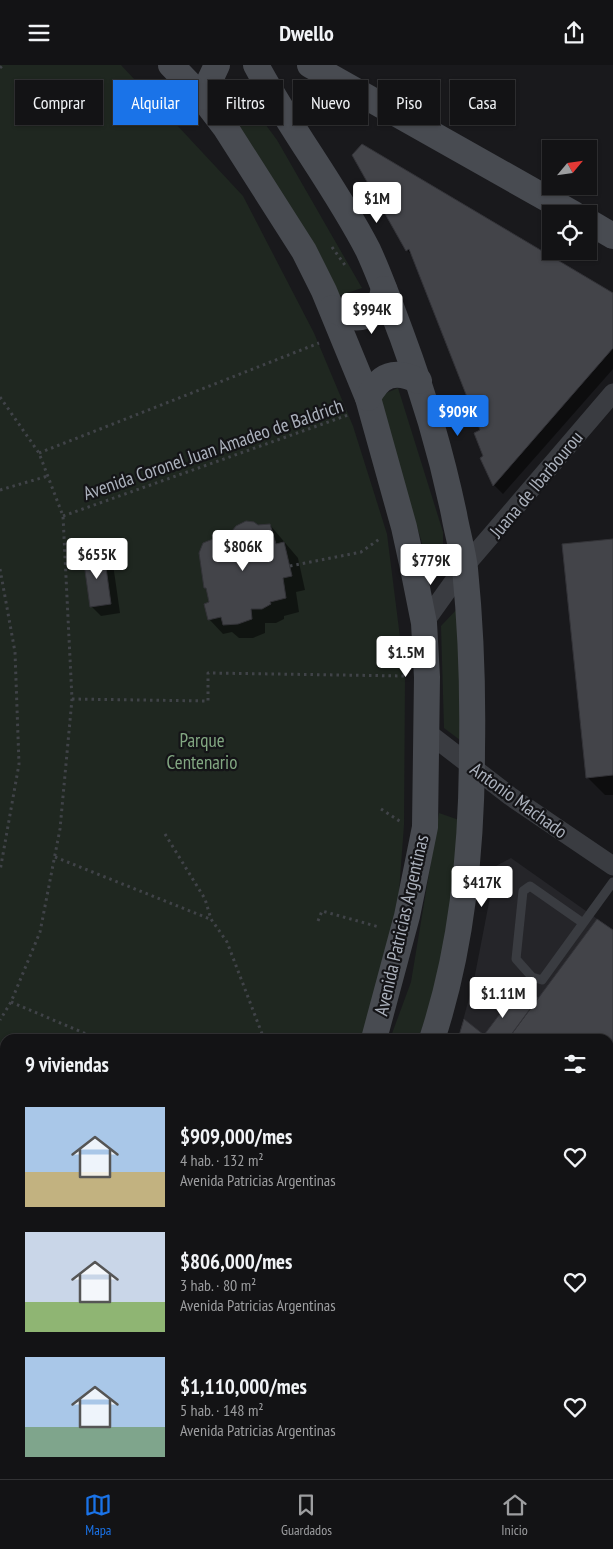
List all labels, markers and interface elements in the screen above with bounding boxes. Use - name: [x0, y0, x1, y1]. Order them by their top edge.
- icon: menu: [25, 19, 53, 47]
- text: Dwello: [279, 19, 334, 47]
- icon: share: [560, 19, 588, 47]
- chip: Comprar: [15, 80, 103, 125]
- chip: Alquilar: [113, 80, 198, 125]
- chip: Filtros: [208, 80, 283, 125]
- chip: Nuevo: [293, 80, 368, 125]
- chip: Piso: [378, 80, 440, 125]
- chip: Casa: [450, 80, 515, 125]
- north arrow: [542, 140, 598, 195]
- map controls: [542, 140, 597, 260]
- pin: $1M: [353, 181, 401, 224]
- text: $1M: [364, 188, 390, 208]
- button: locate: [542, 205, 597, 260]
- pin: $994K: [337, 293, 407, 335]
- text: $994K: [353, 299, 391, 319]
- street label: Avenida Coronel Juan Amadeo de Baldrich: [80, 393, 346, 505]
- pin: $909K: [423, 395, 493, 437]
- text: $909K: [439, 401, 477, 421]
- street label: Juana de Ibarbourou: [484, 426, 588, 543]
- pin: $806K: [208, 529, 278, 572]
- text: $806K: [224, 536, 262, 556]
- pin: $655K: [62, 537, 132, 580]
- pin: $779K: [396, 543, 466, 586]
- text: $655K: [78, 544, 116, 564]
- text: $779K: [412, 550, 450, 570]
- pin: $1.5M: [371, 635, 441, 678]
- text: $1.5M: [388, 642, 424, 662]
- park label: Parque Centenario: [167, 728, 237, 774]
- street label: Antonio Machado: [466, 757, 572, 843]
- street label: Avenida Patricias Argentinas: [369, 832, 433, 1018]
- pin: $417K: [447, 865, 517, 908]
- text: $417K: [463, 872, 501, 892]
- pin: $1.11M: [462, 977, 544, 1019]
- text: $1.11M: [481, 983, 525, 1003]
- icon: filters: [561, 1050, 589, 1078]
- text: 9 viviendas: [25, 1051, 109, 1078]
- text: $909,000/mes: [180, 1123, 292, 1150]
- icon: home: [65, 1127, 125, 1187]
- icon: heart: [561, 1143, 589, 1171]
- text: 4 hab. · 132 m²: [180, 1150, 264, 1170]
- text: Avenida Patricias Argentinas: [180, 1170, 336, 1190]
- text: $806,000/mes: [180, 1248, 292, 1275]
- icon: home: [65, 1252, 125, 1312]
- icon: heart: [561, 1268, 589, 1296]
- text: 3 hab. · 80 m²: [180, 1275, 256, 1295]
- text: Avenida Patricias Argentinas: [180, 1295, 336, 1315]
- text: $1,110,000/mes: [180, 1373, 307, 1400]
- icon: home: [65, 1377, 125, 1437]
- icon: heart: [561, 1393, 589, 1421]
- text: 5 hab. · 148 m²: [180, 1400, 264, 1420]
- text: Avenida Patricias Argentinas: [180, 1420, 336, 1440]
- tab: Mapa: [84, 1491, 112, 1539]
- tab: Guardados: [281, 1491, 332, 1539]
- tab: Inicio: [501, 1491, 529, 1539]

